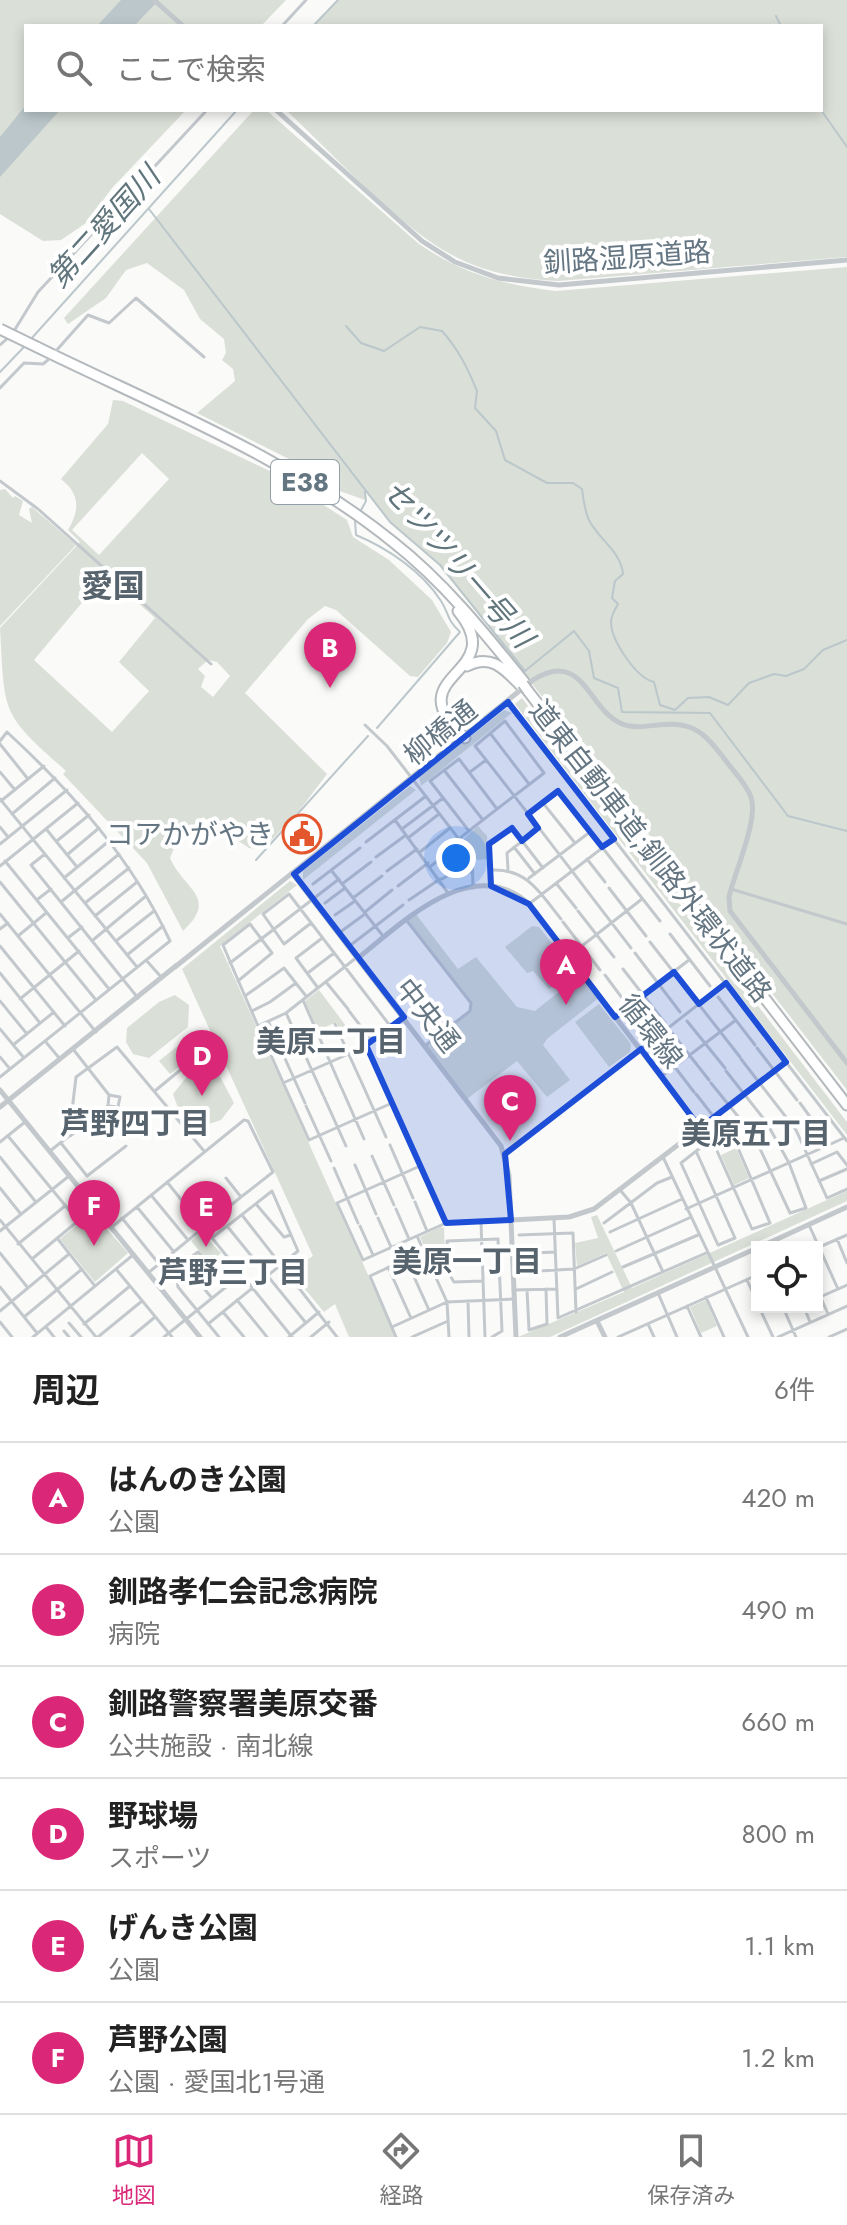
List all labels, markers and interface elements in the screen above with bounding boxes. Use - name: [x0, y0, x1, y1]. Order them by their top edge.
- search box: [24, 24, 823, 112]
- icon: search: [52, 46, 96, 90]
- text: ここで検索: [116, 48, 266, 91]
- water label: 第二愛国川: [37, 154, 172, 297]
- street label: 釧路湿原道路: [542, 231, 712, 284]
- road number: E38: [271, 460, 339, 504]
- water label: セツツリ一号川: [373, 470, 545, 659]
- district label: 愛国: [81, 563, 145, 609]
- pin: B: [304, 622, 356, 688]
- street label: 柳橋通: [395, 690, 486, 775]
- street label: 道東自動車道;釧路外環状道路: [520, 692, 782, 1011]
- public building icon: コアかがやき: [281, 813, 323, 855]
- place label: コアかがやき: [106, 814, 274, 855]
- your location: [436, 838, 476, 878]
- pin: A: [540, 939, 592, 1005]
- street label: 中央通: [386, 970, 470, 1061]
- street label: 循環線: [609, 986, 693, 1077]
- district label: 美原二丁目: [256, 1020, 406, 1063]
- pin: D: [176, 1030, 228, 1096]
- pin: C: [484, 1075, 536, 1141]
- district label: 芦野四丁目: [60, 1102, 210, 1145]
- district label: 美原五丁目: [681, 1112, 831, 1155]
- pin: F: [68, 1180, 120, 1246]
- pin: E: [180, 1181, 232, 1247]
- district label: 美原一丁目: [392, 1240, 542, 1283]
- map controls: [751, 1241, 823, 1313]
- button: locate: [751, 1241, 823, 1313]
- district label: 芦野三丁目: [158, 1251, 308, 1294]
- text: 周辺: [32, 1366, 100, 1415]
- text: 6件: [774, 1371, 815, 1409]
- text: はんのき公園: [108, 1458, 287, 1501]
- text: A: [48, 1479, 68, 1517]
- text: 420 m: [741, 1479, 815, 1517]
- text: 公園: [108, 1503, 160, 1541]
- text: 釧路孝仁会記念病院: [108, 1570, 378, 1613]
- text: B: [49, 1591, 67, 1629]
- text: 490 m: [741, 1591, 815, 1629]
- text: 病院: [108, 1615, 160, 1653]
- text: 釧路警察署美原交番: [108, 1682, 378, 1725]
- text: C: [49, 1703, 67, 1741]
- text: 660 m: [741, 1703, 815, 1741]
- text: 公共施設 · 南北線: [108, 1727, 313, 1765]
- text: 野球場: [108, 1794, 198, 1837]
- text: D: [48, 1815, 68, 1853]
- text: 800 m: [742, 1815, 815, 1853]
- text: スポーツ: [108, 1839, 211, 1877]
- text: げんき公園: [108, 1906, 258, 1949]
- text: E: [50, 1927, 66, 1965]
- text: 1.1 km: [744, 1927, 815, 1965]
- text: 公園: [108, 1951, 160, 1989]
- text: 芦野公園: [108, 2018, 228, 2061]
- text: F: [51, 2039, 65, 2077]
- text: 1.2 km: [741, 2039, 815, 2077]
- text: 公園 · 愛国北1号通: [108, 2063, 325, 2101]
- tab: 地図: [112, 2129, 156, 2211]
- tab: 経路: [379, 2129, 423, 2211]
- tab: 保存済み: [647, 2129, 735, 2211]

